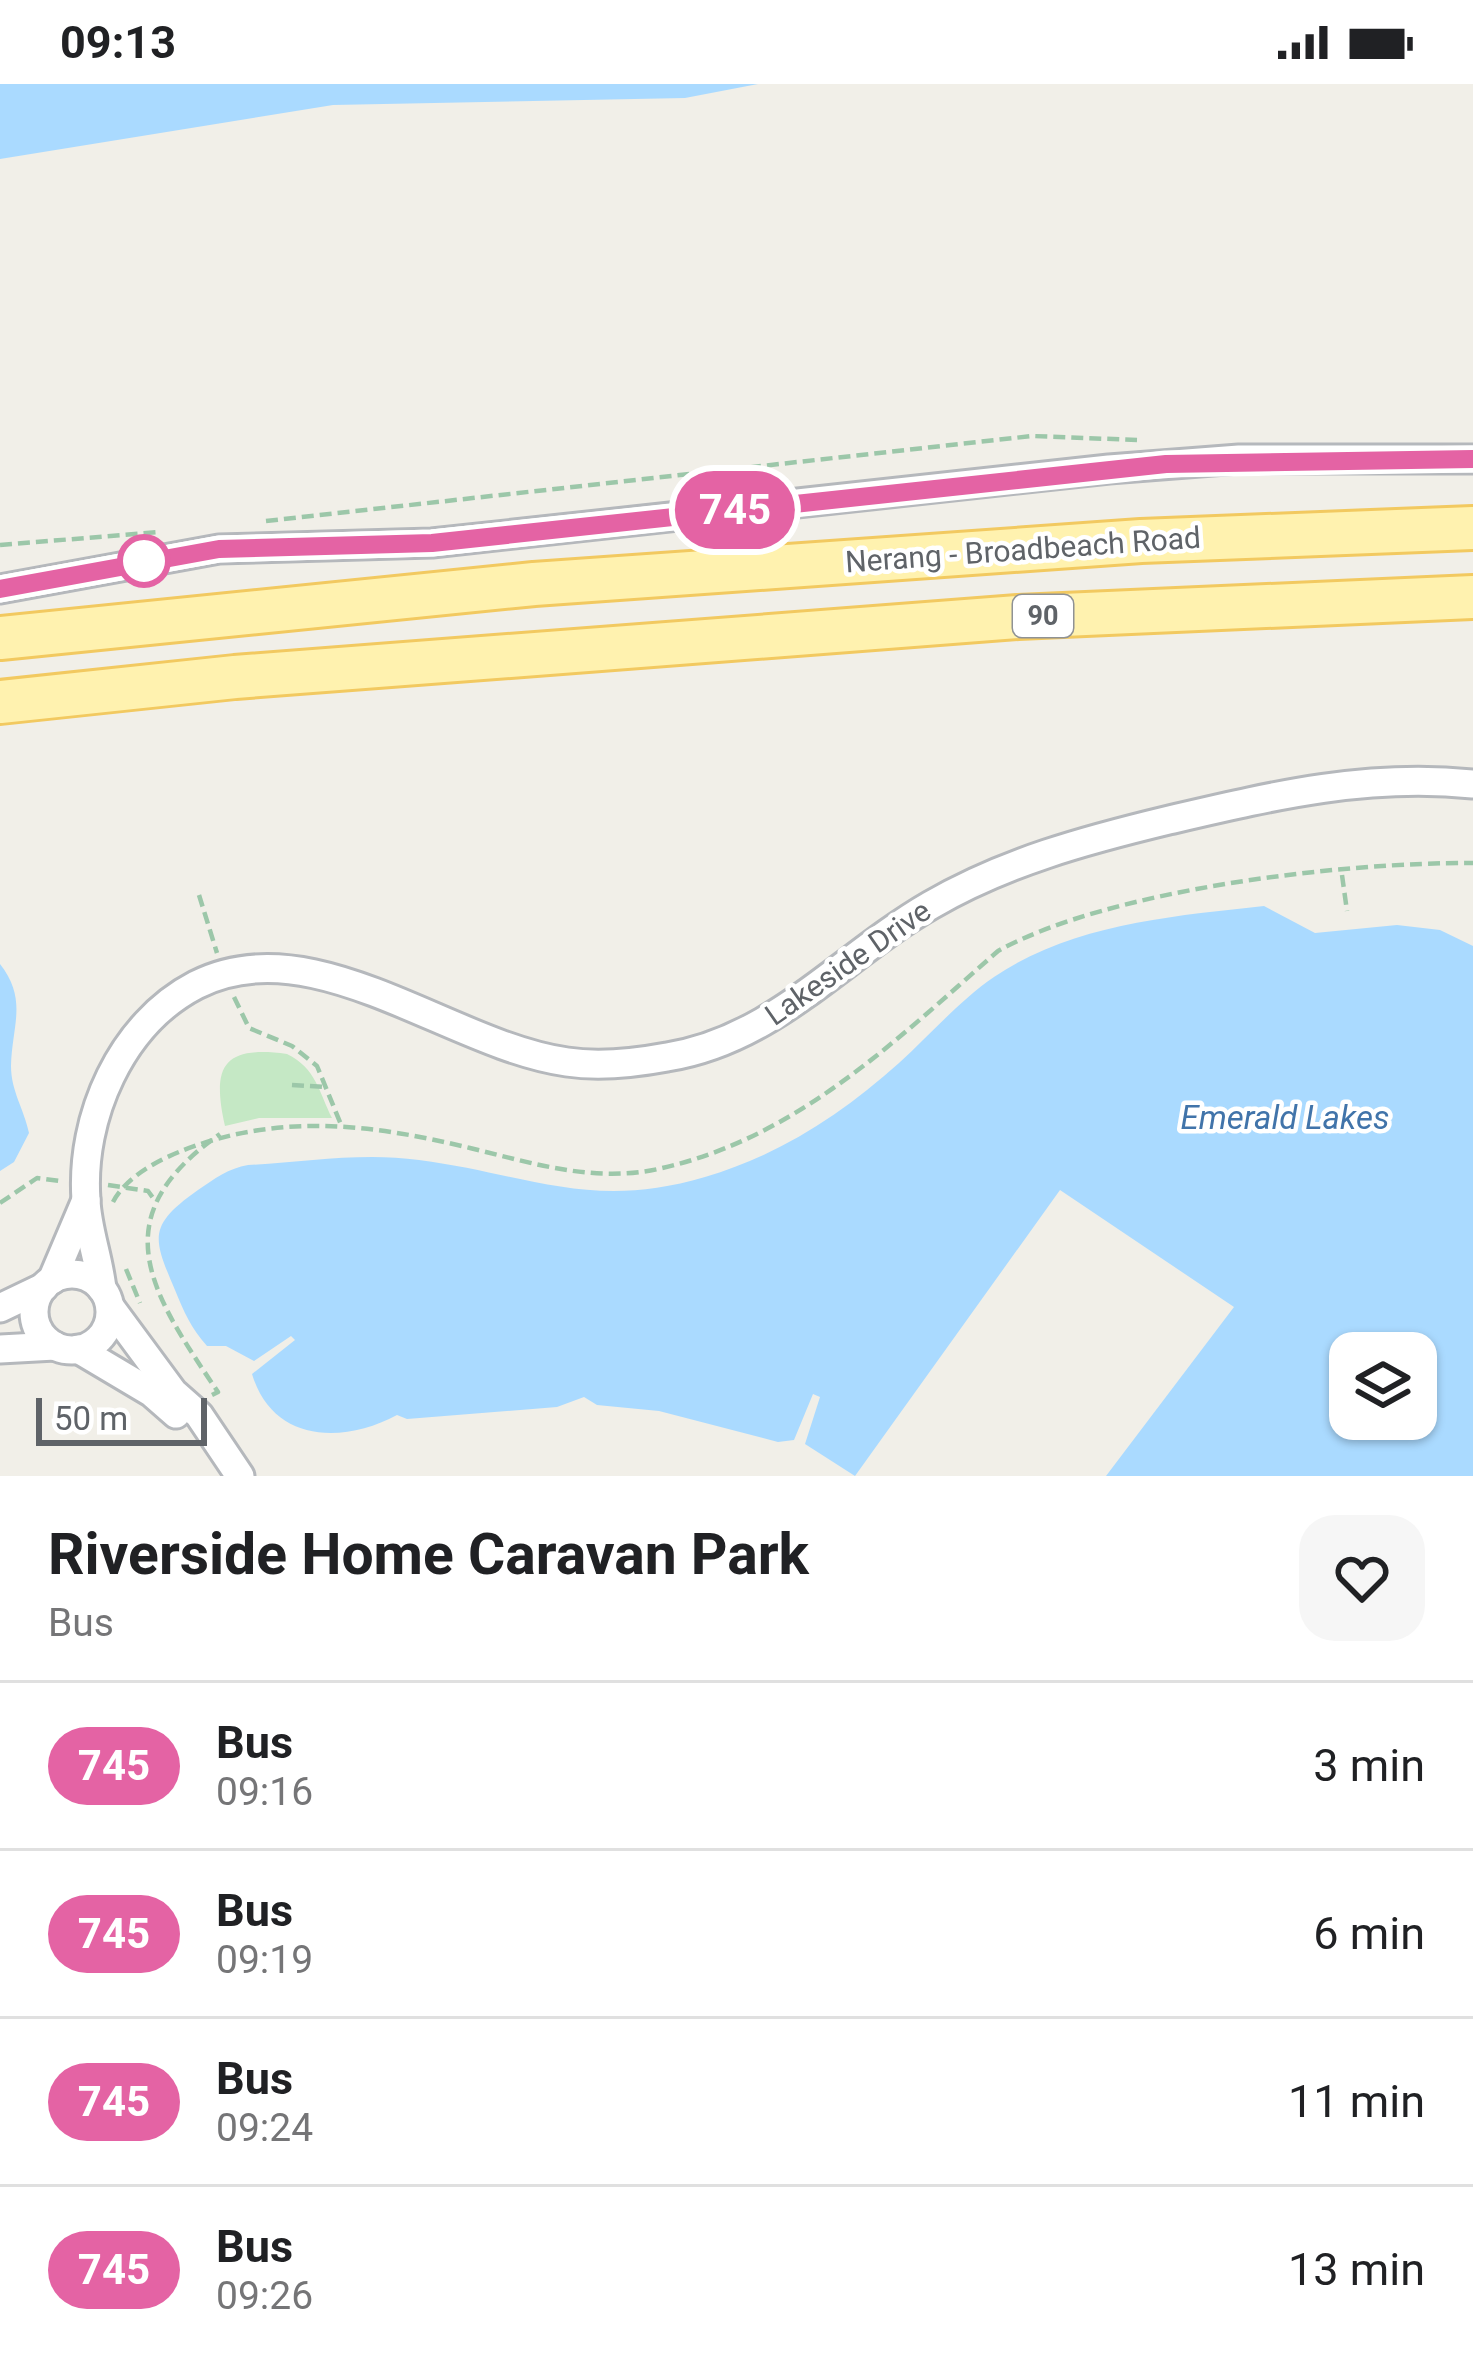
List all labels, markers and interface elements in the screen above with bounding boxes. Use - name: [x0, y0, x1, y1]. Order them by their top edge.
- text: 09:13: [60, 16, 176, 69]
- line badge: 745: [666, 471, 804, 549]
- text: 745: [699, 485, 771, 534]
- street label: Nerang - Broadbeach Road: [844, 520, 1202, 579]
- unlabelled marker: [119, 536, 169, 586]
- road number: 90: [1013, 595, 1073, 637]
- street label: Lakeside Drive: [758, 893, 937, 1032]
- water label: Emerald Lakes: [1181, 1098, 1389, 1137]
- map controls: [1329, 1332, 1437, 1440]
- button: layers: [1329, 1332, 1437, 1440]
- scale bar: [36, 1392, 207, 1445]
- text: 50 m: [54, 1399, 128, 1438]
- button: heart: [1299, 1515, 1425, 1641]
- text: Riverside Home Caravan Park: [48, 1521, 809, 1588]
- text: Bus: [48, 1600, 114, 1646]
- text: Bus: [216, 1716, 293, 1769]
- text: 3 min: [1313, 1739, 1425, 1792]
- text: 745: [78, 1741, 150, 1790]
- text: 09:16: [216, 1769, 313, 1815]
- text: Bus: [216, 1884, 293, 1937]
- text: 6 min: [1313, 1907, 1425, 1960]
- text: 745: [78, 1909, 150, 1958]
- text: 09:19: [216, 1937, 313, 1983]
- text: Bus: [216, 2052, 293, 2105]
- text: 11 min: [1288, 2075, 1425, 2128]
- text: 745: [78, 2077, 150, 2126]
- text: 09:24: [216, 2105, 313, 2151]
- text: Bus: [216, 2220, 293, 2273]
- text: 13 min: [1288, 2243, 1425, 2296]
- text: 745: [78, 2245, 150, 2294]
- text: 09:26: [216, 2273, 313, 2319]

